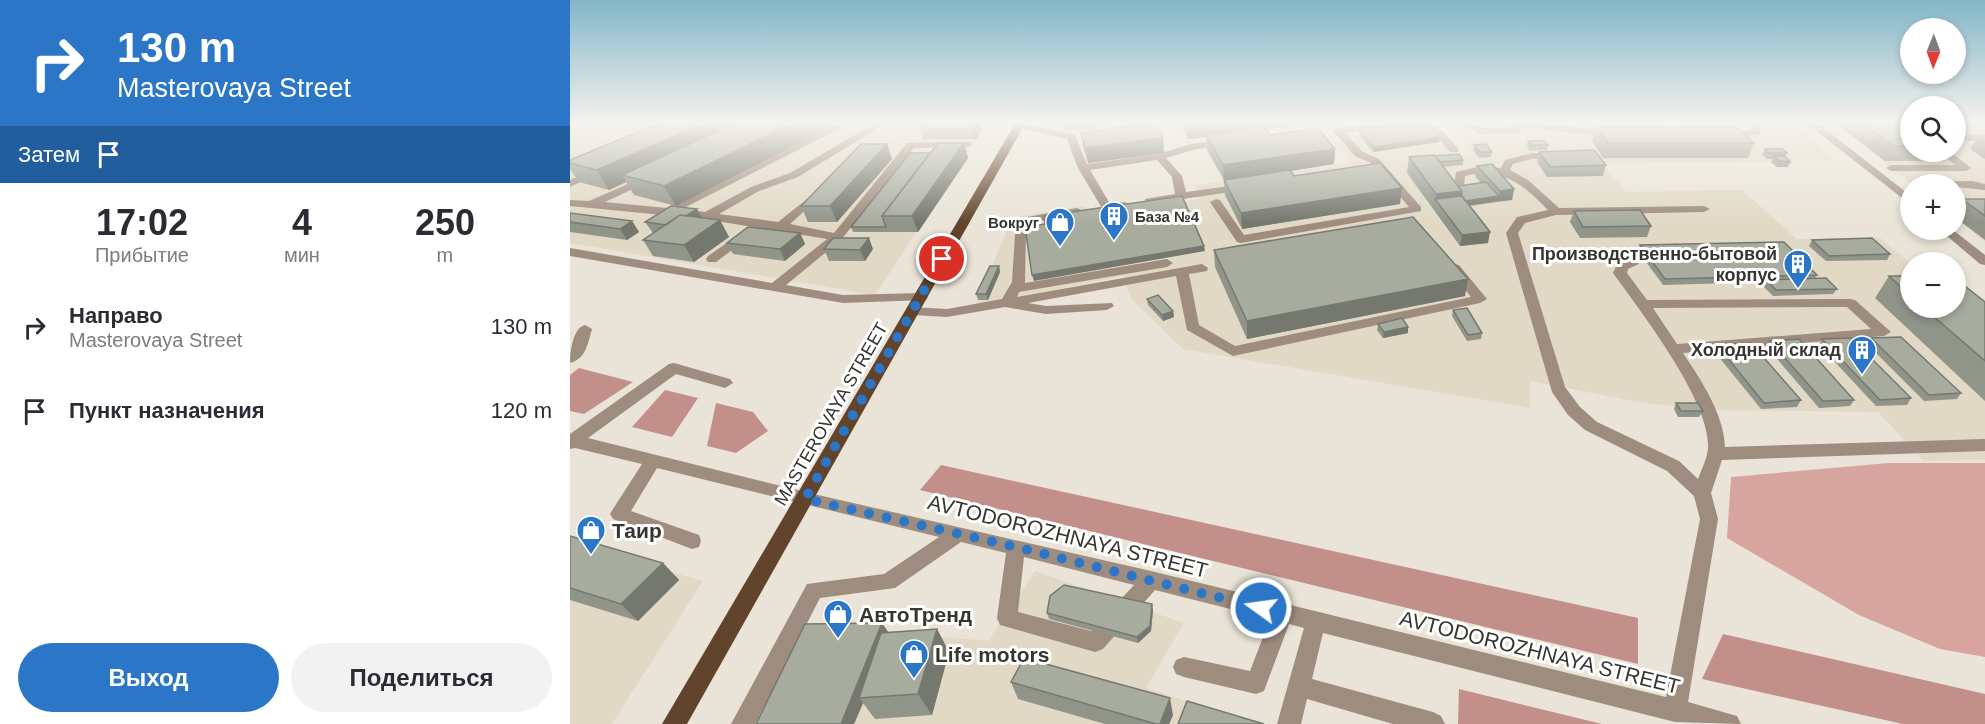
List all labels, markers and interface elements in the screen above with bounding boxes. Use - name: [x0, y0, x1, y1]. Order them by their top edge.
- north arrow: [1900, 18, 1966, 84]
- map controls: [1900, 18, 1966, 318]
- icon: right: [18, 24, 96, 102]
- text: 130 m: [117, 24, 236, 71]
- text: Masterovaya Street: [117, 73, 351, 103]
- button: search: [1900, 96, 1966, 162]
- icon: arrive: [92, 138, 125, 171]
- text: Затем: [18, 142, 80, 167]
- button: +: [1900, 174, 1966, 240]
- building icon: База №4: [1098, 200, 1130, 242]
- text: 17:02: [96, 202, 188, 243]
- text: 4: [292, 202, 312, 243]
- text: 250: [415, 202, 475, 243]
- shop icon: Вокруг: [1044, 206, 1076, 248]
- place label: База №4: [1135, 208, 1200, 225]
- place label: Вокруг: [988, 214, 1039, 231]
- pin: [916, 233, 967, 284]
- icon: arrive: [925, 242, 958, 275]
- text: Прибытие: [95, 244, 189, 266]
- text: мин: [284, 244, 320, 266]
- text: m: [437, 244, 453, 266]
- place label: Производственно-бытовой корпус: [1532, 244, 1777, 285]
- building icon: Производственно-бытовой корпус: [1782, 248, 1814, 290]
- button: −: [1900, 252, 1966, 318]
- text: Направо: [69, 303, 163, 328]
- icon: right: [18, 311, 51, 344]
- text: 130 m: [491, 314, 552, 339]
- street label: MASTEROVAYA STREET: [770, 319, 892, 509]
- text: Masterovaya Street: [69, 329, 242, 351]
- building icon: Холодный склад: [1846, 334, 1878, 376]
- place label: Холодный склад: [1691, 340, 1842, 360]
- icon: arrive: [18, 395, 51, 428]
- text: Пункт назначения: [69, 398, 265, 423]
- text: 120 m: [491, 398, 552, 423]
- street label: AVTODOROZHNAYA STREET: [926, 490, 1211, 582]
- shop icon: Таир: [575, 514, 607, 556]
- place label: Таир: [612, 519, 662, 542]
- position arrow: [1229, 576, 1293, 640]
- shop icon: АвтоТренд: [822, 598, 854, 640]
- place label: АвтоТренд: [859, 603, 972, 626]
- street label: AVTODOROZHNAYA STREET: [1398, 606, 1683, 698]
- shop icon: Life motors: [898, 638, 930, 680]
- button: Выход: [18, 643, 279, 712]
- button: Поделиться: [291, 643, 552, 712]
- place label: Life motors: [935, 643, 1049, 666]

